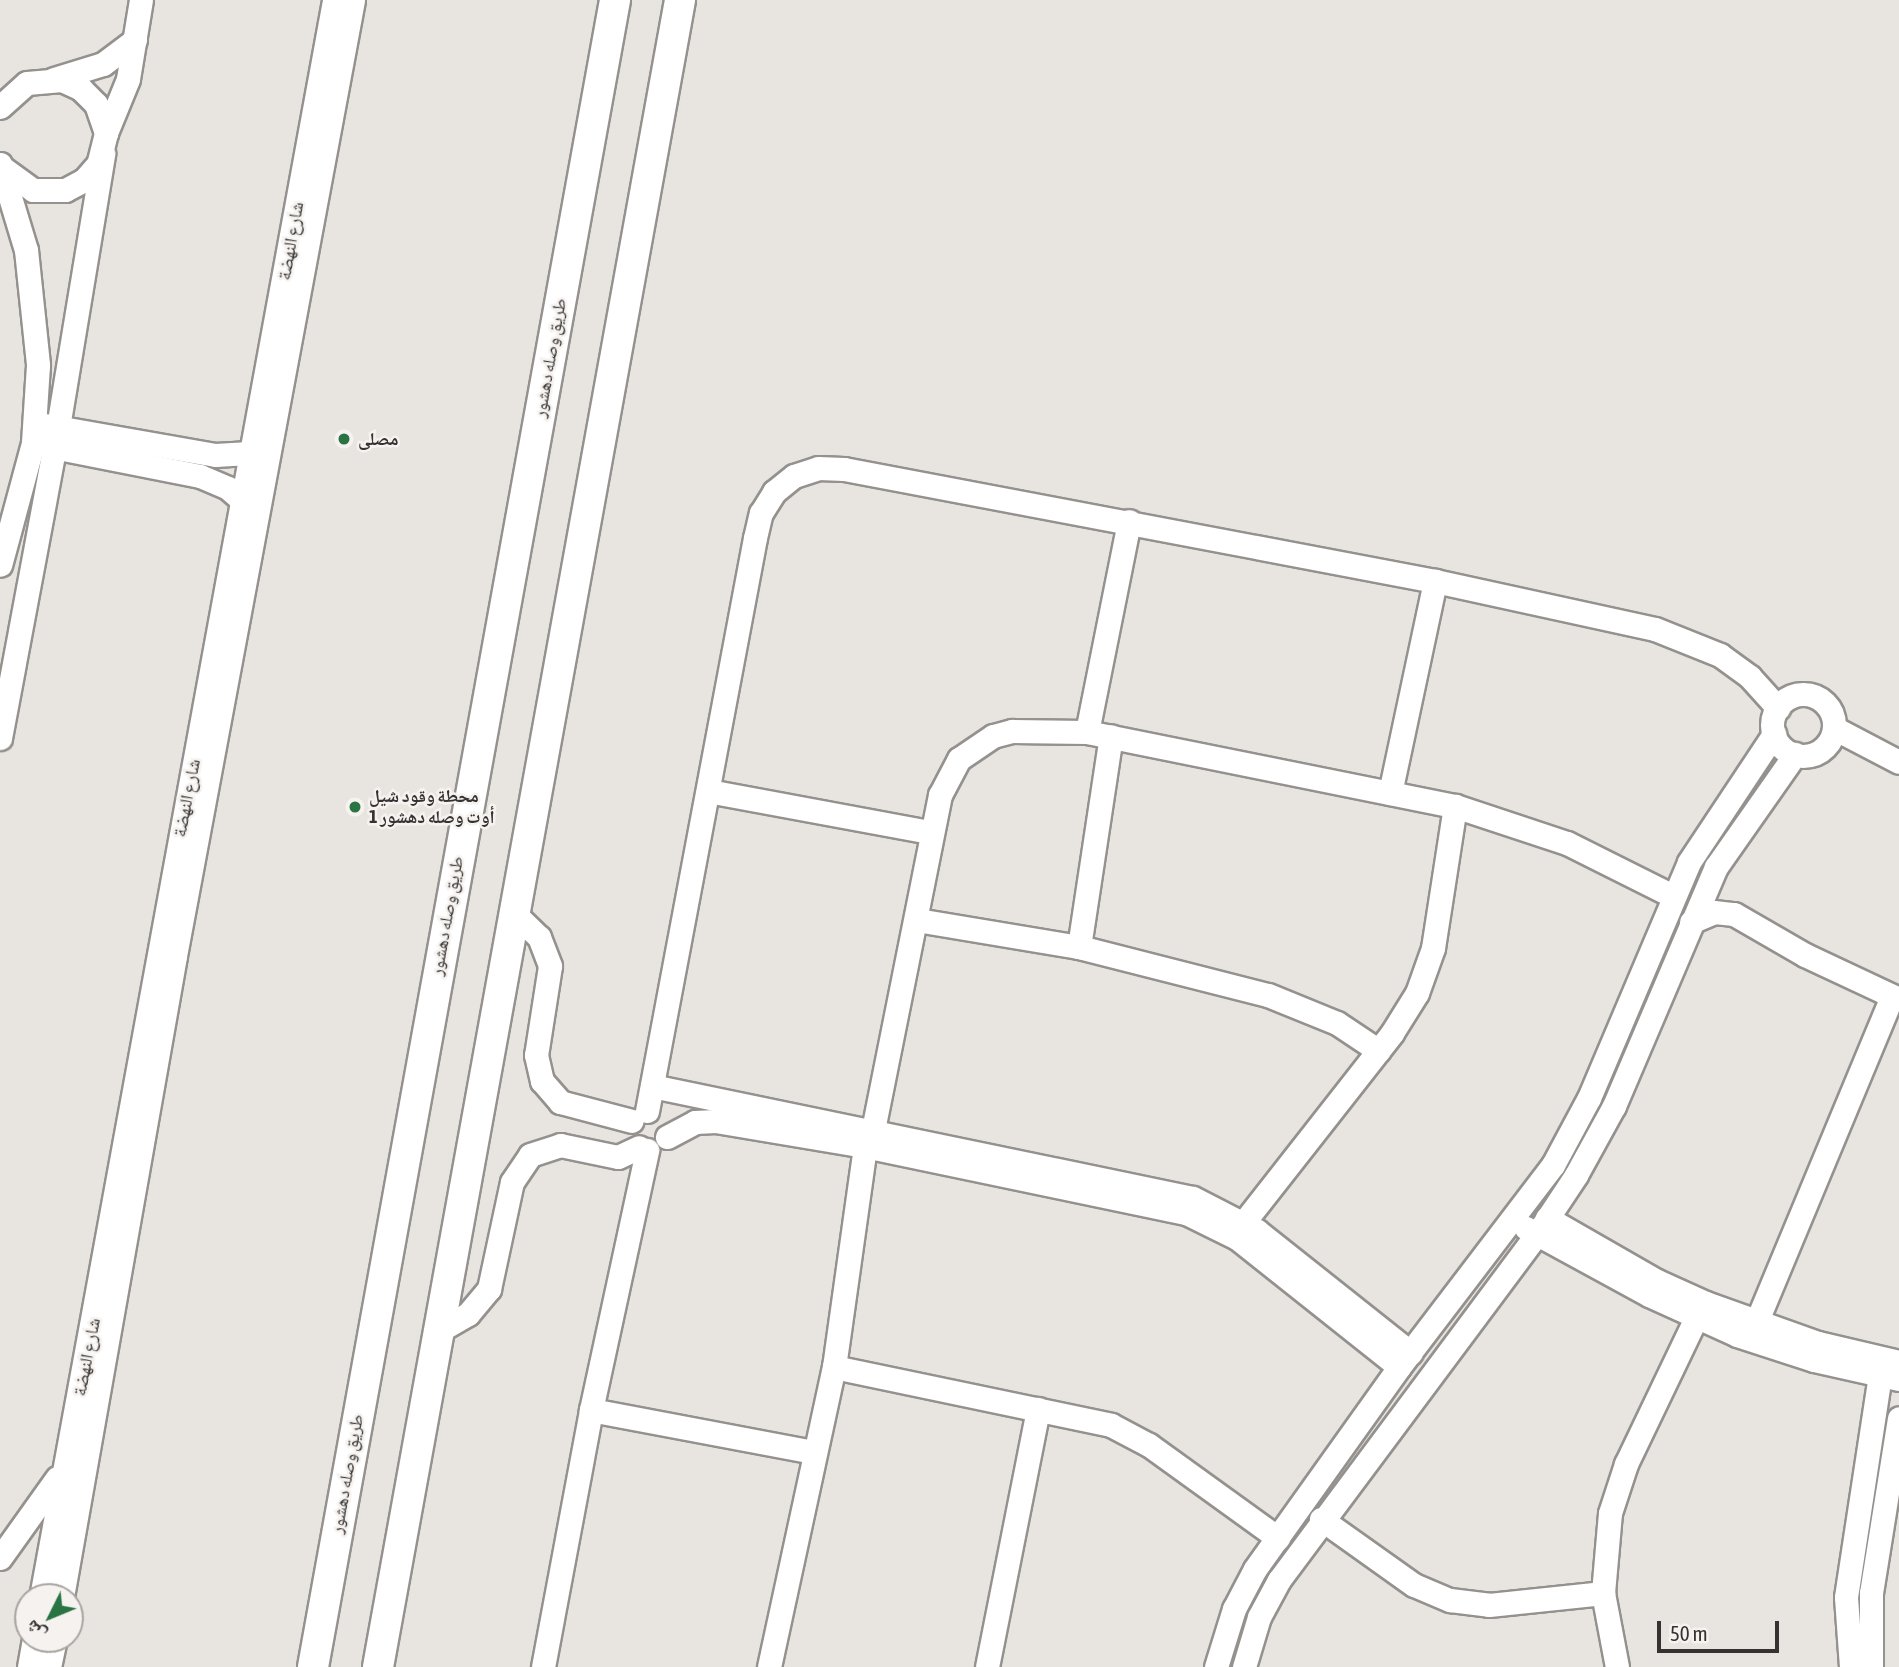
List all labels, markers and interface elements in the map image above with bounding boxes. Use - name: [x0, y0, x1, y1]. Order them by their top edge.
- street label: شارع النهضة: [274, 200, 308, 282]
- street label: طريق وصله دهشور: [529, 297, 571, 419]
- place label: مصلى: [358, 428, 399, 450]
- marker: مصلى: [336, 431, 352, 447]
- street label: شارع النهضة: [169, 757, 205, 839]
- place label: محطة وقود شيل أوت وصله دهشور 1: [369, 786, 495, 828]
- marker: محطة وقود شيل أوت وصله دهشور 1: [347, 799, 363, 815]
- street label: طريق وصله دهشور: [426, 855, 468, 977]
- street label: شارع النهضة: [69, 1316, 105, 1398]
- street label: طريق وصله دهشور: [326, 1413, 368, 1535]
- north arrow: [14, 1583, 84, 1653]
- scale bar: [1661, 1608, 1784, 1652]
- text: ش: [20, 1616, 50, 1646]
- text: 50 m: [1670, 1621, 1708, 1645]

